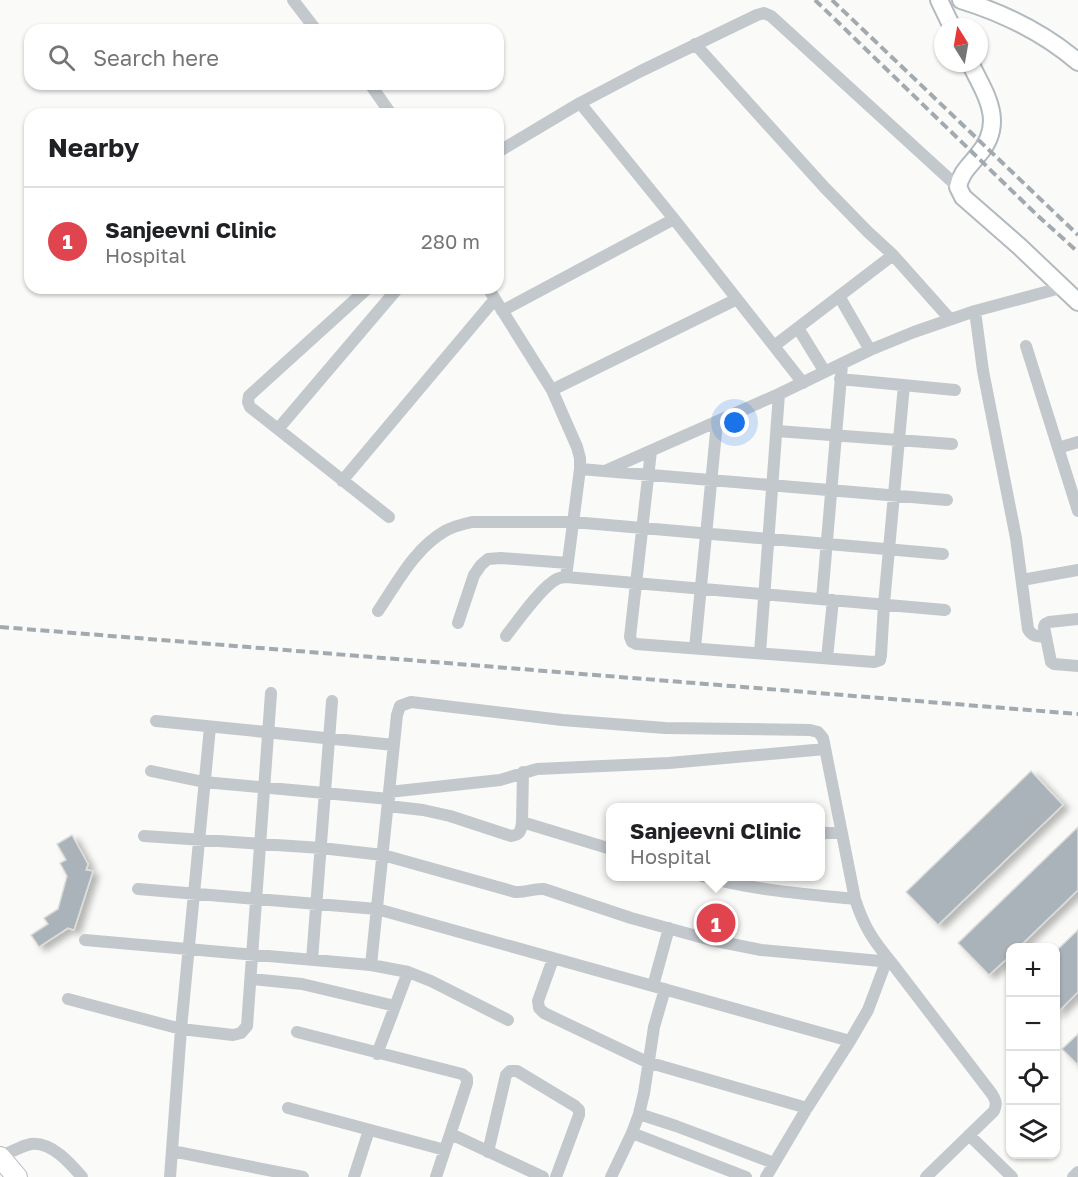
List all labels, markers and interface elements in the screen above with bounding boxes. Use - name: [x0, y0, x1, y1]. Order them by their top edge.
- north arrow: [934, 18, 988, 72]
- search box: [24, 24, 504, 90]
- icon: search: [45, 41, 78, 74]
- text: Search here: [93, 44, 219, 71]
- text: Nearby: [48, 132, 139, 163]
- text: Sanjeevni Clinic: [105, 216, 276, 243]
- text: 1: [62, 229, 73, 253]
- text: 280 m: [421, 229, 480, 253]
- text: Hospital: [105, 243, 186, 267]
- your location: [720, 408, 749, 437]
- popup: [606, 803, 825, 881]
- text: Sanjeevni Clinic: [630, 817, 801, 844]
- text: Hospital: [630, 844, 711, 868]
- pin: 1: [696, 900, 736, 946]
- map controls: [1006, 943, 1060, 1159]
- button: +: [1006, 943, 1060, 997]
- button: −: [1006, 997, 1060, 1051]
- button: locate: [1006, 1051, 1060, 1105]
- button: layers: [1006, 1105, 1060, 1159]

